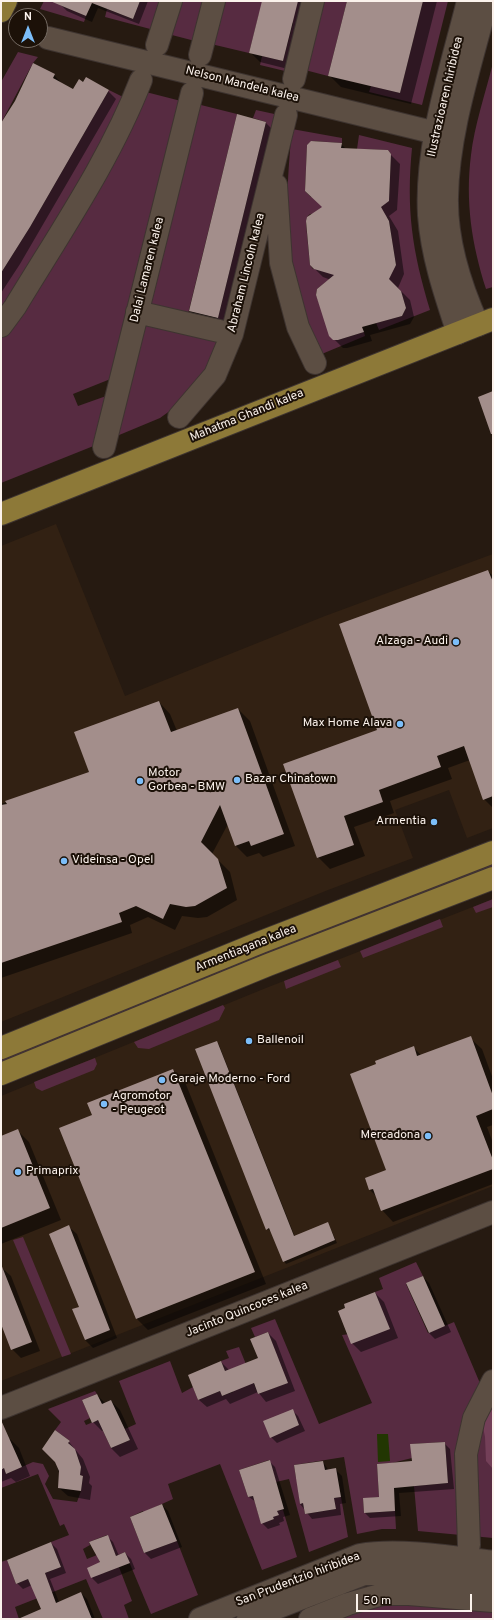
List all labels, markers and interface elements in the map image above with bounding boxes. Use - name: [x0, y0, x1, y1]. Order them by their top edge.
- north arrow: [8, 8, 48, 48]
- text: N: [24, 10, 32, 24]
- street label: Ilustrazioaren hiribidea: [425, 35, 467, 159]
- street label: Nelson Mandela kalea: [184, 64, 300, 106]
- street label: Abraham Lincoln kalea: [225, 212, 269, 334]
- street label: Dalai Lamaren kalea: [128, 216, 168, 324]
- street label: Mahatma Ghandi kalea: [188, 387, 306, 445]
- place label: Alzaga - Audi: [376, 635, 448, 649]
- marker: Alzaga - Audi: [451, 637, 461, 647]
- place label: Max Home Alava: [303, 717, 392, 731]
- marker: Max Home Alava: [395, 719, 405, 729]
- place label: Motor Gorbea - BMW: [148, 767, 225, 795]
- place label: Bazar Chinatown: [245, 773, 336, 787]
- marker: Bazar Chinatown: [232, 775, 242, 785]
- marker: Motor Gorbea - BMW: [135, 776, 145, 786]
- place label: Armentia: [376, 815, 426, 829]
- marker: Armentia: [429, 817, 439, 827]
- place label: Videinsa - Opel: [72, 854, 154, 868]
- marker: Videinsa - Opel: [59, 856, 69, 866]
- street label: Armentiagana kalea: [193, 922, 299, 976]
- place label: Ballenoil: [257, 1034, 304, 1048]
- marker: Ballenoil: [244, 1036, 254, 1046]
- place label: Garaje Moderno - Ford: [170, 1073, 290, 1087]
- marker: Garaje Moderno - Ford: [157, 1075, 167, 1085]
- place label: Agromotor - Peugeot: [112, 1090, 171, 1118]
- marker: Agromotor - Peugeot: [99, 1099, 109, 1109]
- place label: Mercadona: [361, 1129, 420, 1143]
- marker: Mercadona: [423, 1131, 433, 1141]
- place label: Primaprix: [26, 1165, 78, 1179]
- marker: Primaprix: [13, 1167, 23, 1177]
- street label: Jacinto Quincoces kalea: [184, 1279, 310, 1341]
- street label: San Prudentzio hiribidea: [234, 1550, 362, 1610]
- scale bar: [358, 1586, 474, 1612]
- text: 50 m: [363, 1593, 391, 1609]

